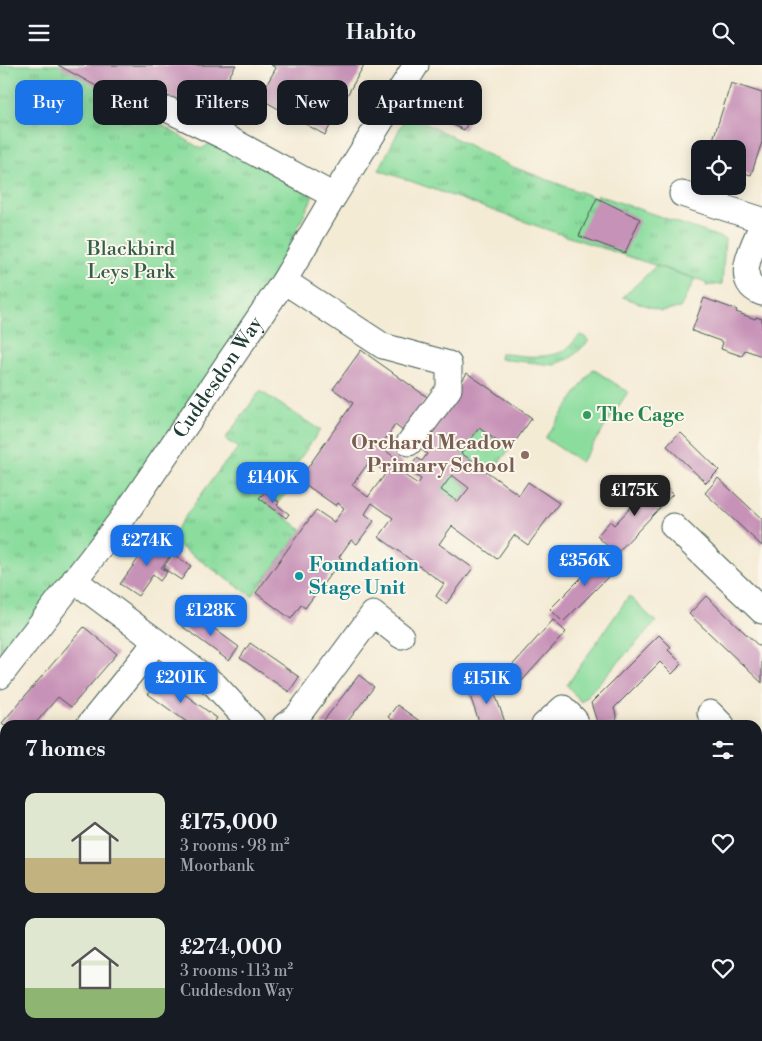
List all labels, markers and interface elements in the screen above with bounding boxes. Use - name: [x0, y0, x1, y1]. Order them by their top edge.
- icon: menu: [25, 19, 53, 47]
- text: Habito: [346, 19, 416, 46]
- icon: search: [709, 19, 737, 47]
- chip: Buy: [15, 80, 83, 125]
- chip: Rent: [93, 80, 167, 125]
- chip: Filters: [177, 80, 267, 125]
- chip: New: [277, 80, 348, 125]
- chip: Apartment: [358, 80, 482, 125]
- map controls: [691, 140, 746, 195]
- button: locate: [691, 140, 746, 195]
- park label: Blackbird Leys Park: [86, 237, 176, 285]
- street label: Cuddesdon Way: [168, 312, 269, 443]
- place label: The Cage: [597, 403, 685, 428]
- marker: The Cage: [581, 409, 593, 421]
- place label: Orchard Meadow Primary School: [351, 431, 516, 479]
- marker: Orchard Meadow Primary School: [519, 449, 531, 461]
- pin: £140K: [238, 461, 308, 504]
- text: £140K: [247, 468, 299, 488]
- pin: £175K: [600, 475, 670, 517]
- text: £175K: [611, 481, 659, 501]
- pin: £274K: [112, 525, 182, 567]
- text: £274K: [122, 531, 172, 551]
- pin: £356K: [550, 545, 620, 587]
- text: £356K: [559, 551, 611, 571]
- place label: Foundation Stage Unit: [309, 553, 419, 601]
- marker: Foundation Stage Unit: [293, 570, 305, 582]
- pin: £128K: [176, 595, 246, 637]
- text: £128K: [186, 601, 236, 621]
- pin: £201K: [146, 661, 216, 704]
- pin: £151K: [452, 663, 522, 705]
- text: £201K: [156, 668, 206, 688]
- text: £151K: [463, 669, 511, 689]
- icon: filters: [709, 736, 737, 764]
- text: 7 homes: [25, 737, 106, 763]
- text: £175,000: [180, 810, 278, 836]
- icon: home: [65, 813, 125, 873]
- icon: heart: [709, 829, 737, 857]
- text: 3 rooms · 98 m²: [180, 836, 290, 856]
- text: Moorbank: [180, 856, 254, 876]
- text: £274,000: [180, 935, 282, 961]
- icon: home: [65, 938, 125, 998]
- icon: heart: [709, 954, 737, 982]
- text: 3 rooms · 113 m²: [180, 961, 293, 981]
- text: Cuddesdon Way: [180, 981, 294, 1001]

